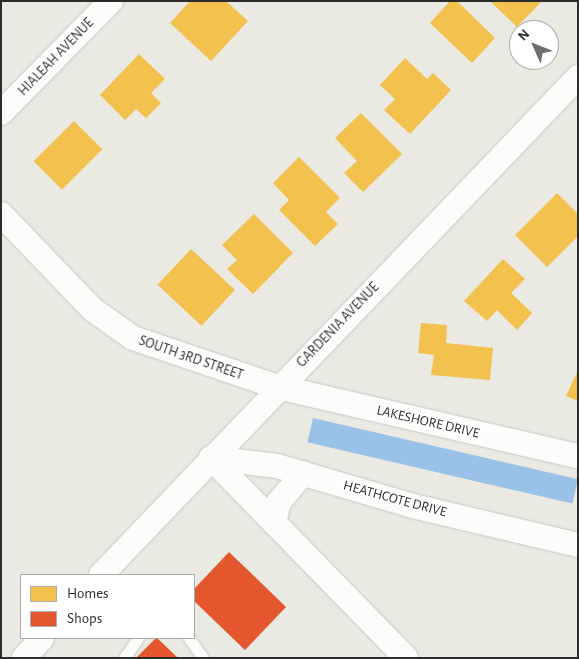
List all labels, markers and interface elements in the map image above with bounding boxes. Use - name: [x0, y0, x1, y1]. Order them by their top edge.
- street label: HIALEAH AVENUE: [15, 15, 97, 99]
- north arrow: [509, 20, 559, 70]
- text: N: [516, 27, 532, 44]
- street label: GARDENIA AVENUE: [293, 279, 383, 371]
- street label: SOUTH 3RD STREET: [137, 332, 245, 384]
- street label: LAKESHORE DRIVE: [375, 402, 481, 442]
- street label: HEATHCOTE DRIVE: [341, 477, 449, 521]
- legend: [20, 574, 195, 639]
- text: Homes: [67, 586, 109, 601]
- text: Shops: [67, 611, 102, 626]

